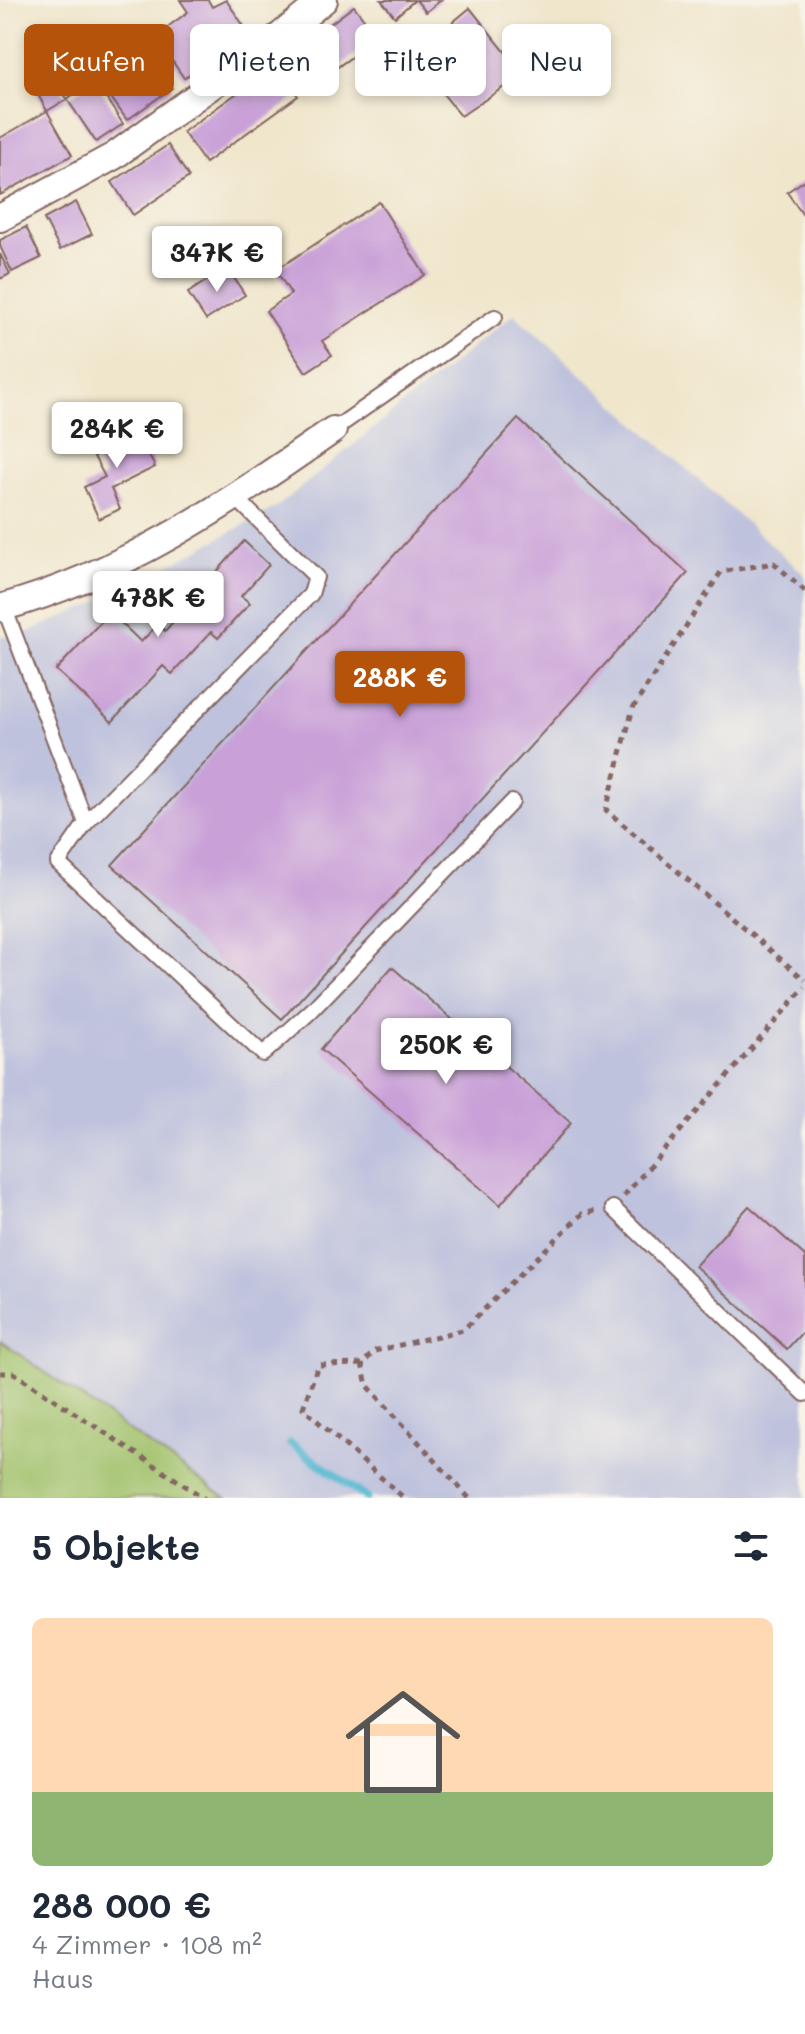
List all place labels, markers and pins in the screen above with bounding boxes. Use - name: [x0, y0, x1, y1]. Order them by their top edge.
- pin: 347K €: [152, 226, 282, 294]
- pin: 284K €: [52, 402, 182, 470]
- pin: 478K €: [93, 571, 223, 639]
- pin: 288K €: [335, 651, 465, 719]
- pin: 250K €: [381, 1018, 511, 1086]

